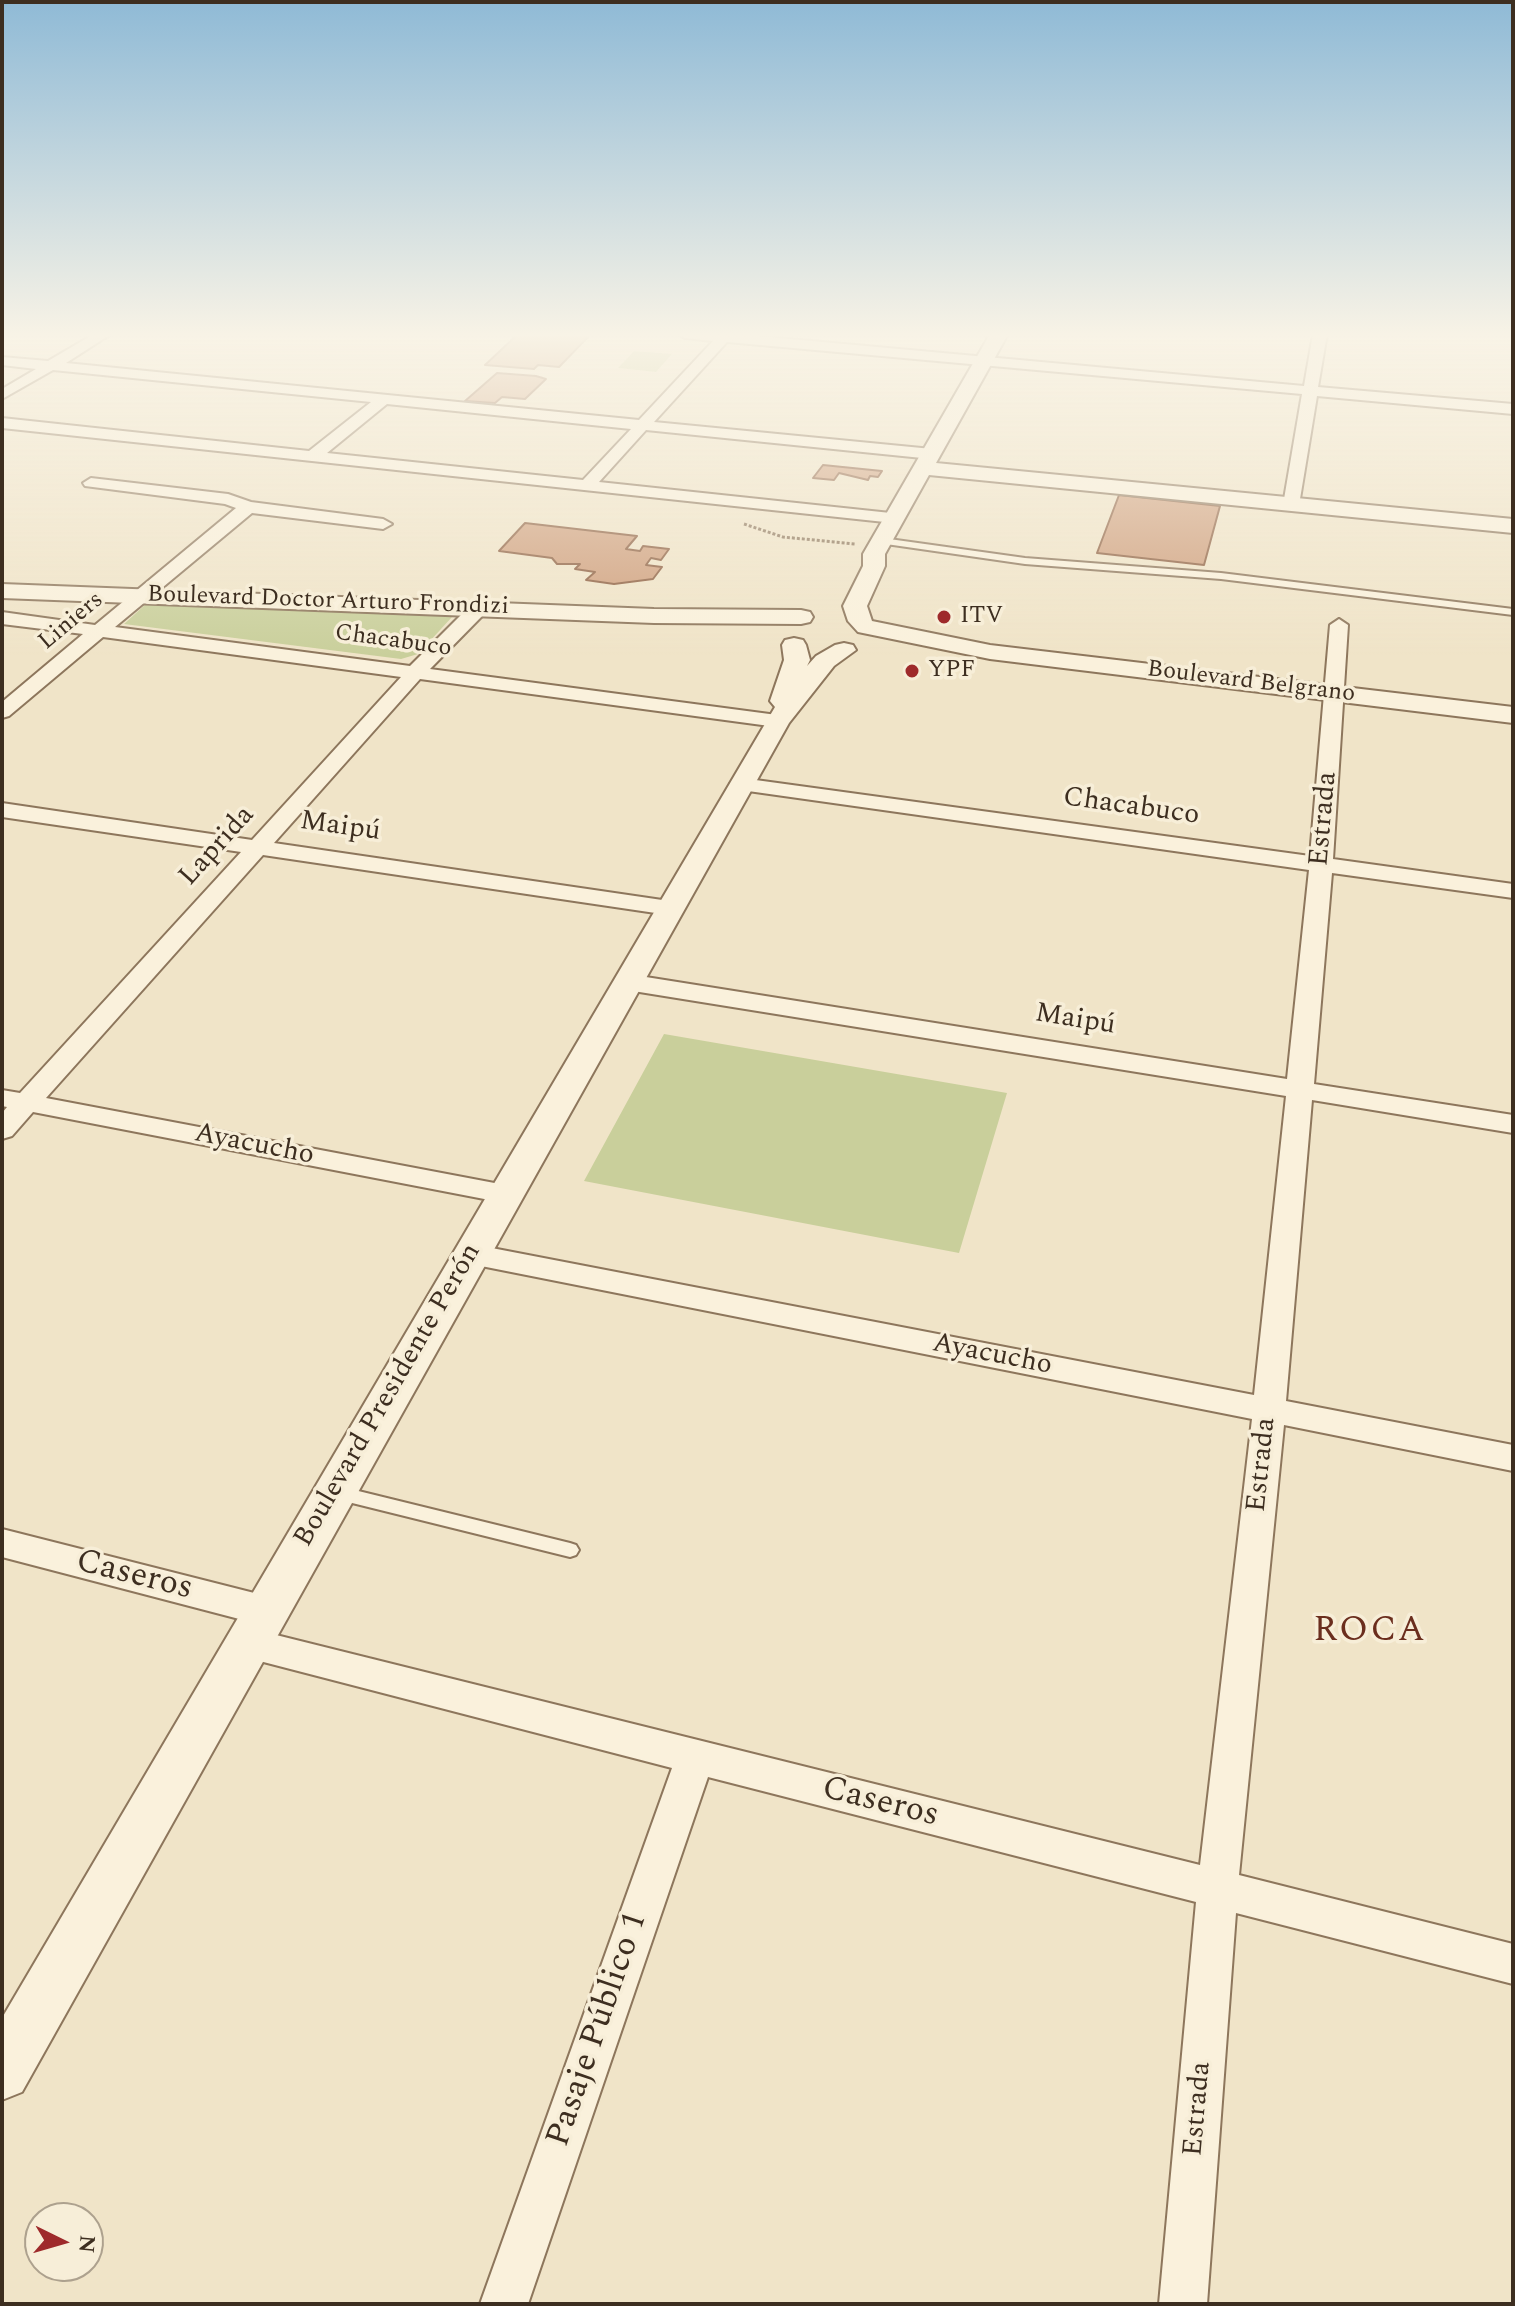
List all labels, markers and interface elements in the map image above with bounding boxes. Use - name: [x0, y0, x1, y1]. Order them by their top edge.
- street label: Boulevard Doctor Arturo Frondizi: [147, 581, 509, 623]
- street label: Liniers: [34, 587, 110, 657]
- place label: ITV: [960, 603, 1003, 631]
- marker: ITV: [935, 608, 953, 626]
- street label: Chacabuco: [333, 620, 453, 664]
- street label: Boulevard Belgrano: [1145, 656, 1357, 710]
- place label: YPF: [928, 657, 975, 685]
- marker: YPF: [903, 662, 921, 680]
- street label: Estrada: [1304, 770, 1346, 868]
- street label: Chacabuco: [1061, 782, 1201, 834]
- street label: Laprida: [173, 800, 263, 894]
- street label: Maipú: [298, 806, 382, 850]
- street label: Maipú: [1032, 998, 1118, 1044]
- street label: Ayacucho: [191, 1118, 317, 1174]
- street label: Boulevard Presidente Perón: [288, 1238, 490, 1554]
- street label: Ayacucho: [929, 1328, 1055, 1384]
- street label: Estrada: [1241, 1416, 1285, 1514]
- street label: Caseros: [71, 1543, 197, 1611]
- district label: ROCA: [1313, 1611, 1427, 1655]
- street label: Caseros: [817, 1770, 943, 1838]
- street label: Pasaje Público 1: [540, 1907, 658, 2153]
- street label: Estrada: [1178, 2060, 1220, 2158]
- north arrow: [24, 2202, 104, 2282]
- text: N: [69, 2234, 104, 2254]

